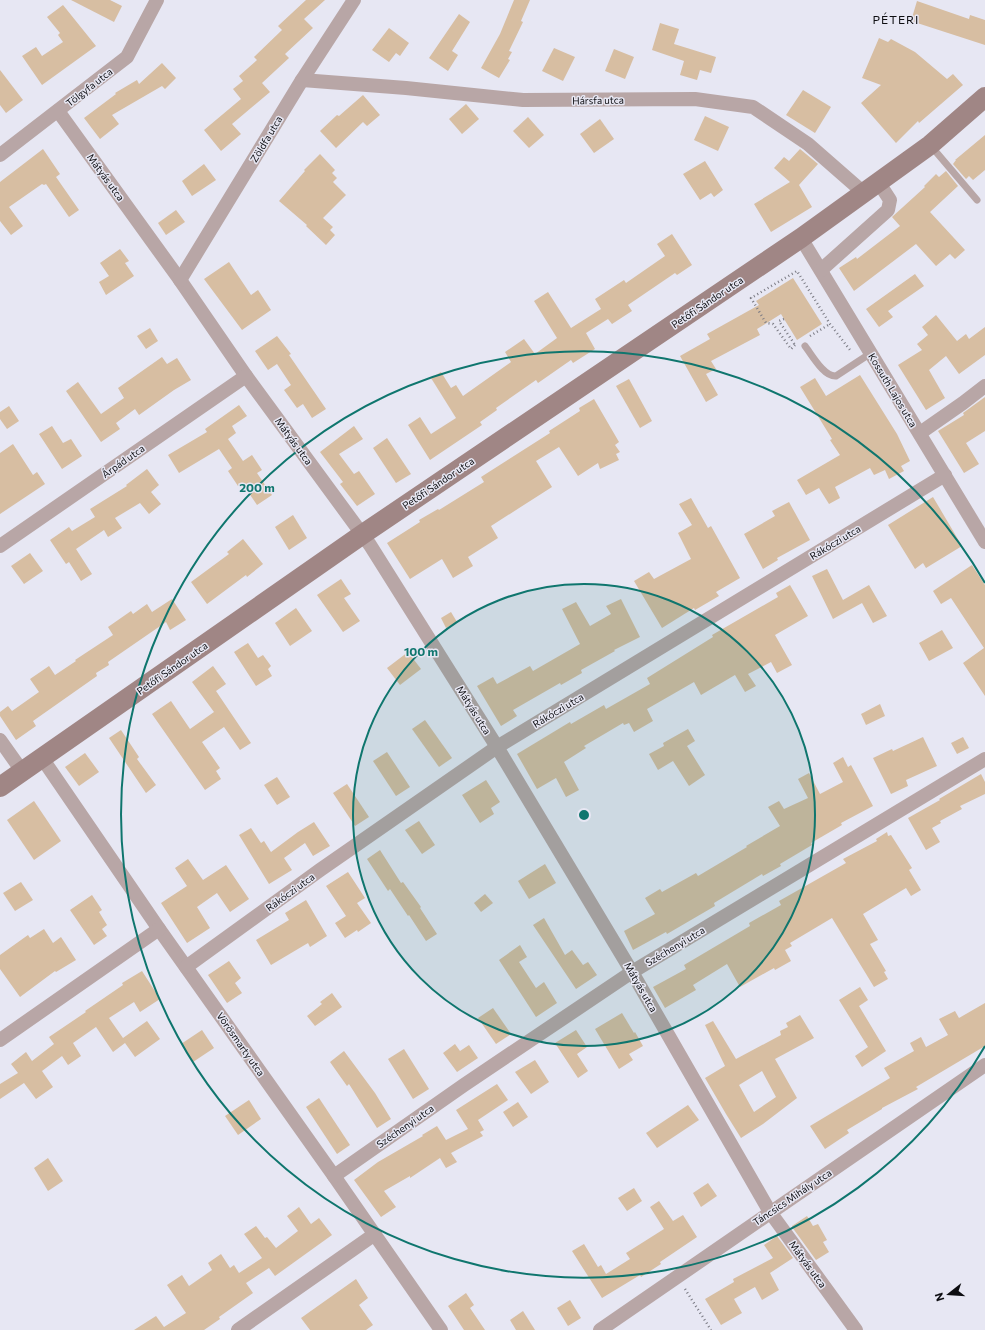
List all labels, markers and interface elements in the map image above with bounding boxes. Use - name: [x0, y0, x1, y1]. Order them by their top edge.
- district label: PÉTERI: [873, 12, 919, 26]
- street label: Tölgyfa utca: [63, 65, 115, 109]
- street label: Hársfa utca: [572, 94, 624, 106]
- street label: Zöldfa utca: [248, 114, 284, 164]
- street label: Mátyás utca: [85, 151, 127, 203]
- street label: Petőfi Sándor utca: [669, 274, 745, 330]
- street label: Kossuth Lajos utca: [866, 351, 920, 429]
- street label: Mátyás utca: [273, 415, 315, 467]
- street label: Árpád utca: [99, 442, 147, 480]
- street label: Petőfi Sándor utca: [400, 455, 476, 511]
- text: 200 m: [239, 480, 275, 494]
- street label: Rákóczi utca: [807, 522, 863, 562]
- street label: Petőfi Sándor utca: [134, 639, 210, 697]
- text: 100 m: [404, 644, 438, 658]
- street label: Mátyás utca: [454, 683, 494, 737]
- street label: Rákóczi utca: [530, 690, 586, 730]
- centre of rings: [577, 808, 591, 822]
- street label: Rákóczi utca: [263, 870, 317, 914]
- street label: Széchenyi utca: [643, 924, 707, 968]
- street label: Mátyás utca: [622, 960, 660, 1014]
- street label: Vörösmarty utca: [214, 1010, 268, 1078]
- street label: Széchenyi utca: [374, 1102, 436, 1150]
- street label: Táncsics Mihály utca: [750, 1166, 834, 1228]
- street label: Mátyás utca: [787, 1238, 829, 1290]
- north arrow: [929, 1274, 969, 1314]
- text: N: [932, 1291, 946, 1303]

